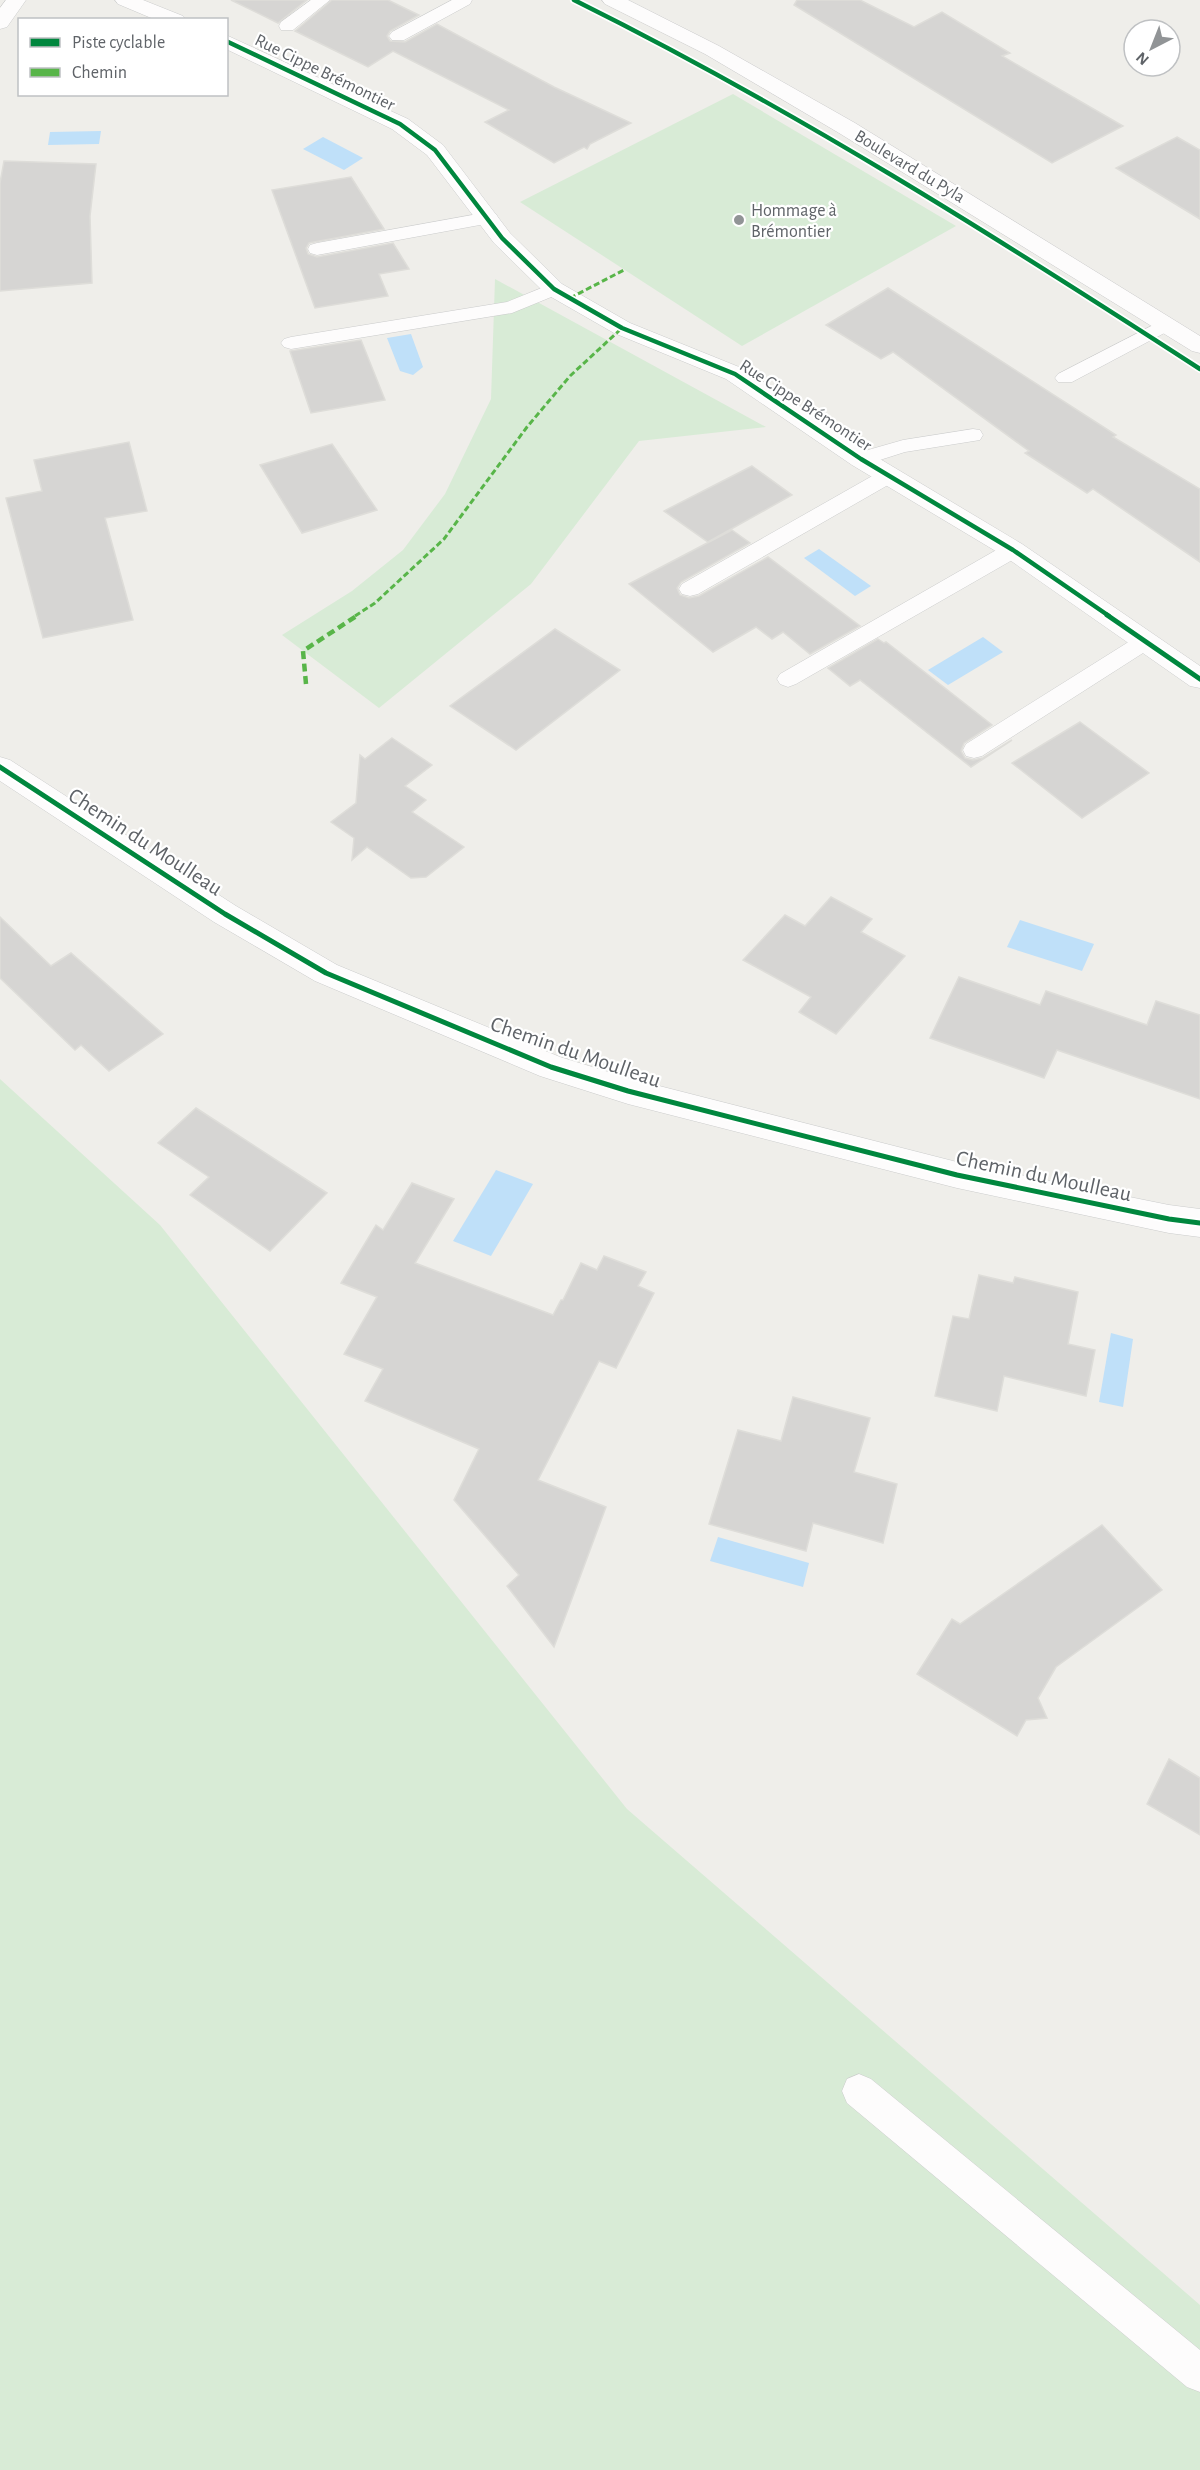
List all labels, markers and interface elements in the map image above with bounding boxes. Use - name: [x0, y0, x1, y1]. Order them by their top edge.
- legend: [18, 18, 228, 96]
- north arrow: [1122, 18, 1182, 78]
- street label: Rue Cippe Brémontier: [252, 31, 398, 115]
- text: Piste cyclable: [72, 34, 165, 52]
- text: N: [1133, 49, 1152, 68]
- text: Chemin: [72, 64, 127, 82]
- street label: Boulevard du Pyla: [851, 127, 968, 207]
- place label: Hommage à Brémontier: [751, 202, 837, 241]
- marker: Hommage à Brémontier: [732, 213, 746, 227]
- street label: Rue Cippe Brémontier: [736, 356, 875, 455]
- street label: Chemin du Moulleau: [65, 784, 226, 900]
- street label: Chemin du Moulleau: [488, 1012, 664, 1091]
- street label: Chemin du Moulleau: [954, 1147, 1133, 1205]

